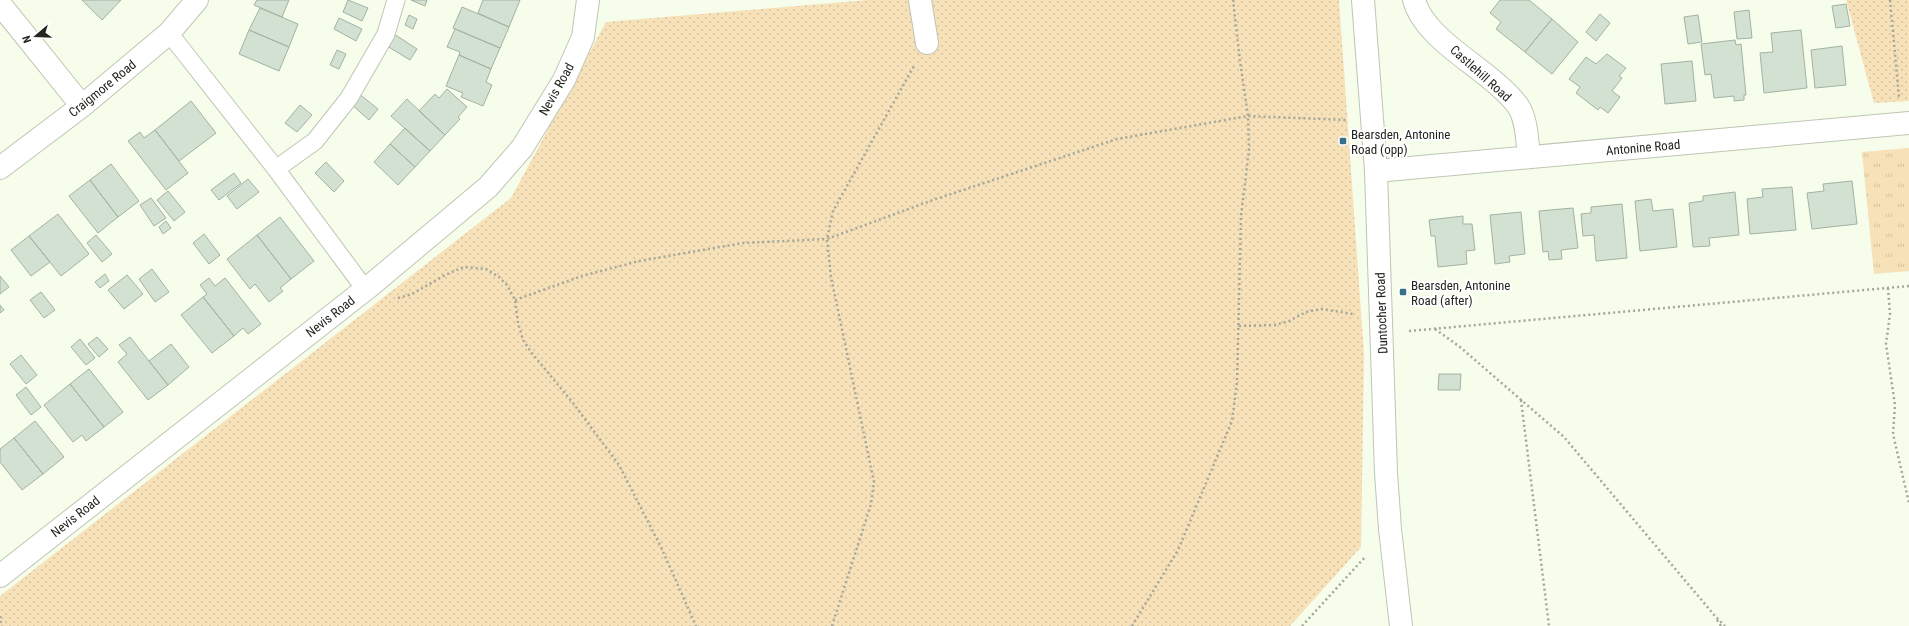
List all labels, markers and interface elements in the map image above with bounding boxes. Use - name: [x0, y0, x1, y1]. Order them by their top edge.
- north arrow: [16, 16, 56, 56]
- text: N: [20, 34, 34, 44]
- street label: Castlehill Road: [1447, 42, 1514, 105]
- street label: Craigmore Road: [66, 57, 139, 120]
- street label: Nevis Road: [536, 60, 577, 118]
- place label: Bearsden, Antonine Road (opp): [1351, 127, 1450, 157]
- marker: Bearsden, Antonine Road (opp): [1338, 136, 1348, 146]
- street label: Antonine Road: [1605, 137, 1681, 158]
- street label: Duntocher Road: [1373, 272, 1390, 354]
- place label: Bearsden, Antonine Road (after): [1411, 278, 1510, 308]
- marker: Bearsden, Antonine Road (after): [1398, 287, 1408, 297]
- street label: Nevis Road: [303, 293, 358, 340]
- street label: Nevis Road: [48, 493, 103, 540]

